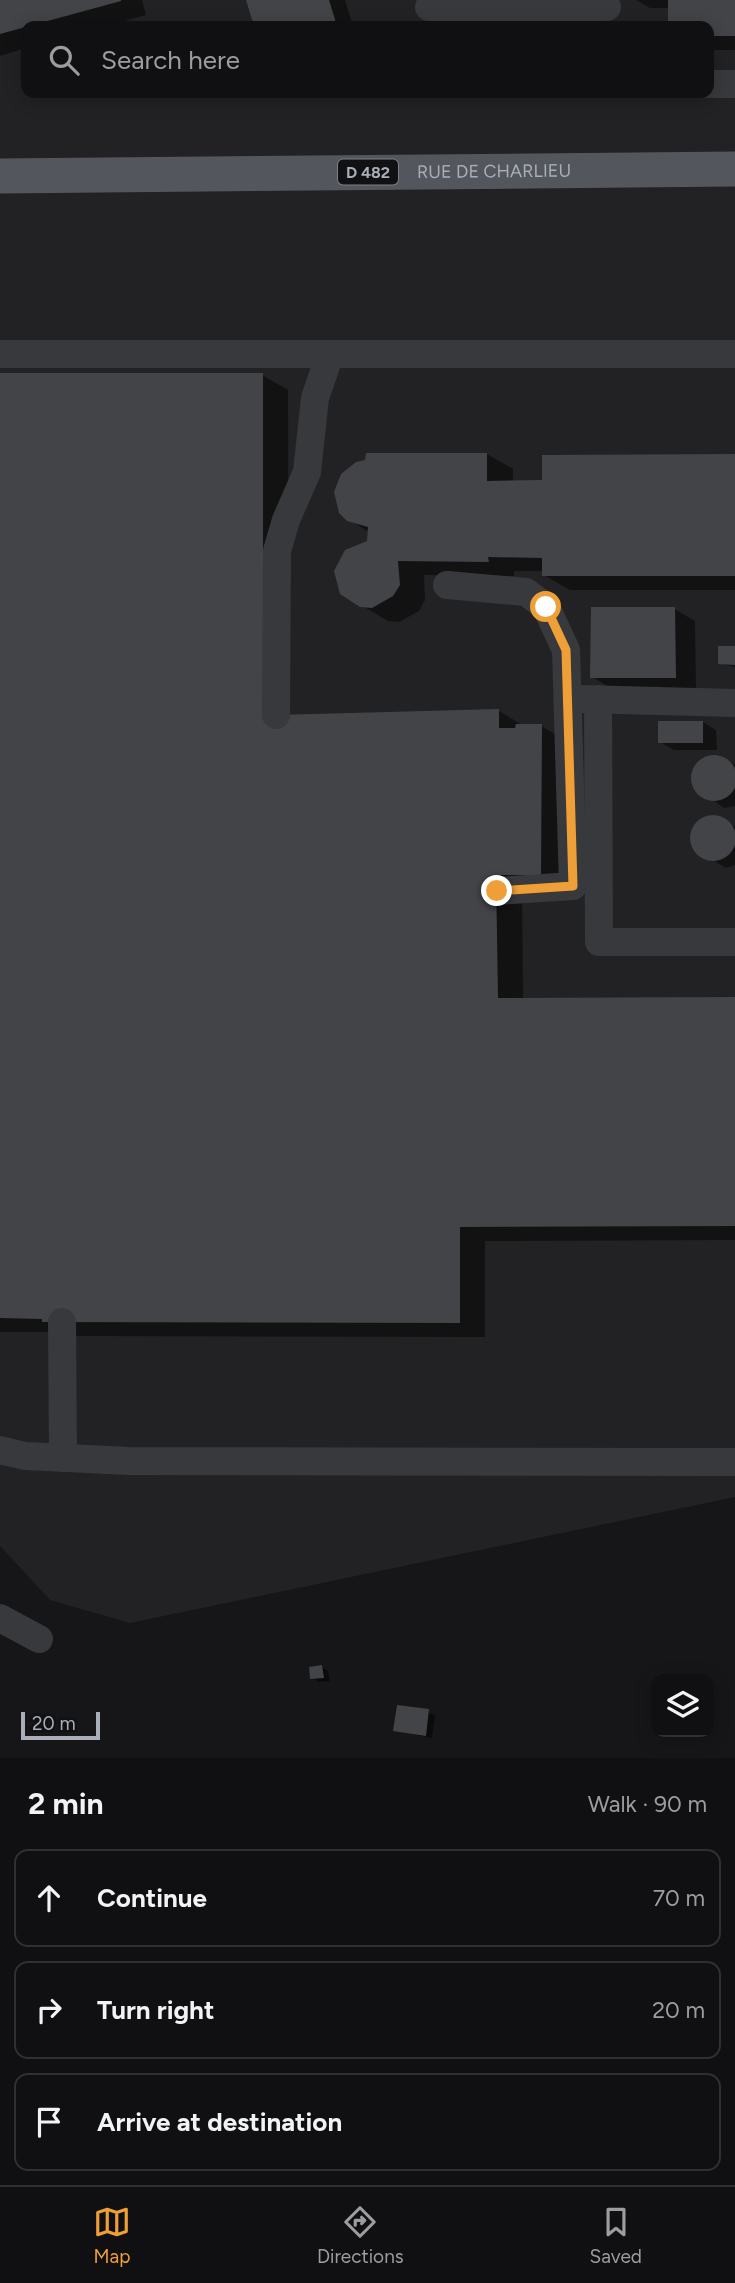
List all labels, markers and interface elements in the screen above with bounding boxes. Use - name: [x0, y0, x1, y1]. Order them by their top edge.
- search box: [21, 21, 714, 98]
- icon: search: [45, 41, 83, 79]
- text: Search here: [101, 44, 240, 76]
- road number: D 482: [338, 160, 398, 184]
- street label: RUE DE CHARLIEU: [417, 160, 571, 183]
- route start: [530, 591, 561, 622]
- route end: [481, 875, 512, 906]
- map controls: [651, 1674, 714, 1737]
- button: layers: [651, 1674, 714, 1737]
- scale bar: [21, 1709, 100, 1741]
- text: 20 m: [32, 1712, 76, 1735]
- text: 2 min: [28, 1785, 104, 1822]
- text: Walk · 90 m: [588, 1790, 707, 1818]
- icon: ahead: [30, 1879, 68, 1917]
- text: Continue: [97, 1882, 207, 1914]
- text: 70 m: [653, 1884, 705, 1912]
- icon: right: [30, 1991, 68, 2029]
- text: Turn right: [97, 1994, 214, 2026]
- text: 20 m: [652, 1996, 705, 2024]
- icon: arrive: [30, 2103, 68, 2141]
- text: Arrive at destination: [97, 2106, 342, 2138]
- tab: Map: [93, 2203, 131, 2268]
- tab: Directions: [317, 2203, 404, 2268]
- tab: Saved: [590, 2203, 642, 2268]

